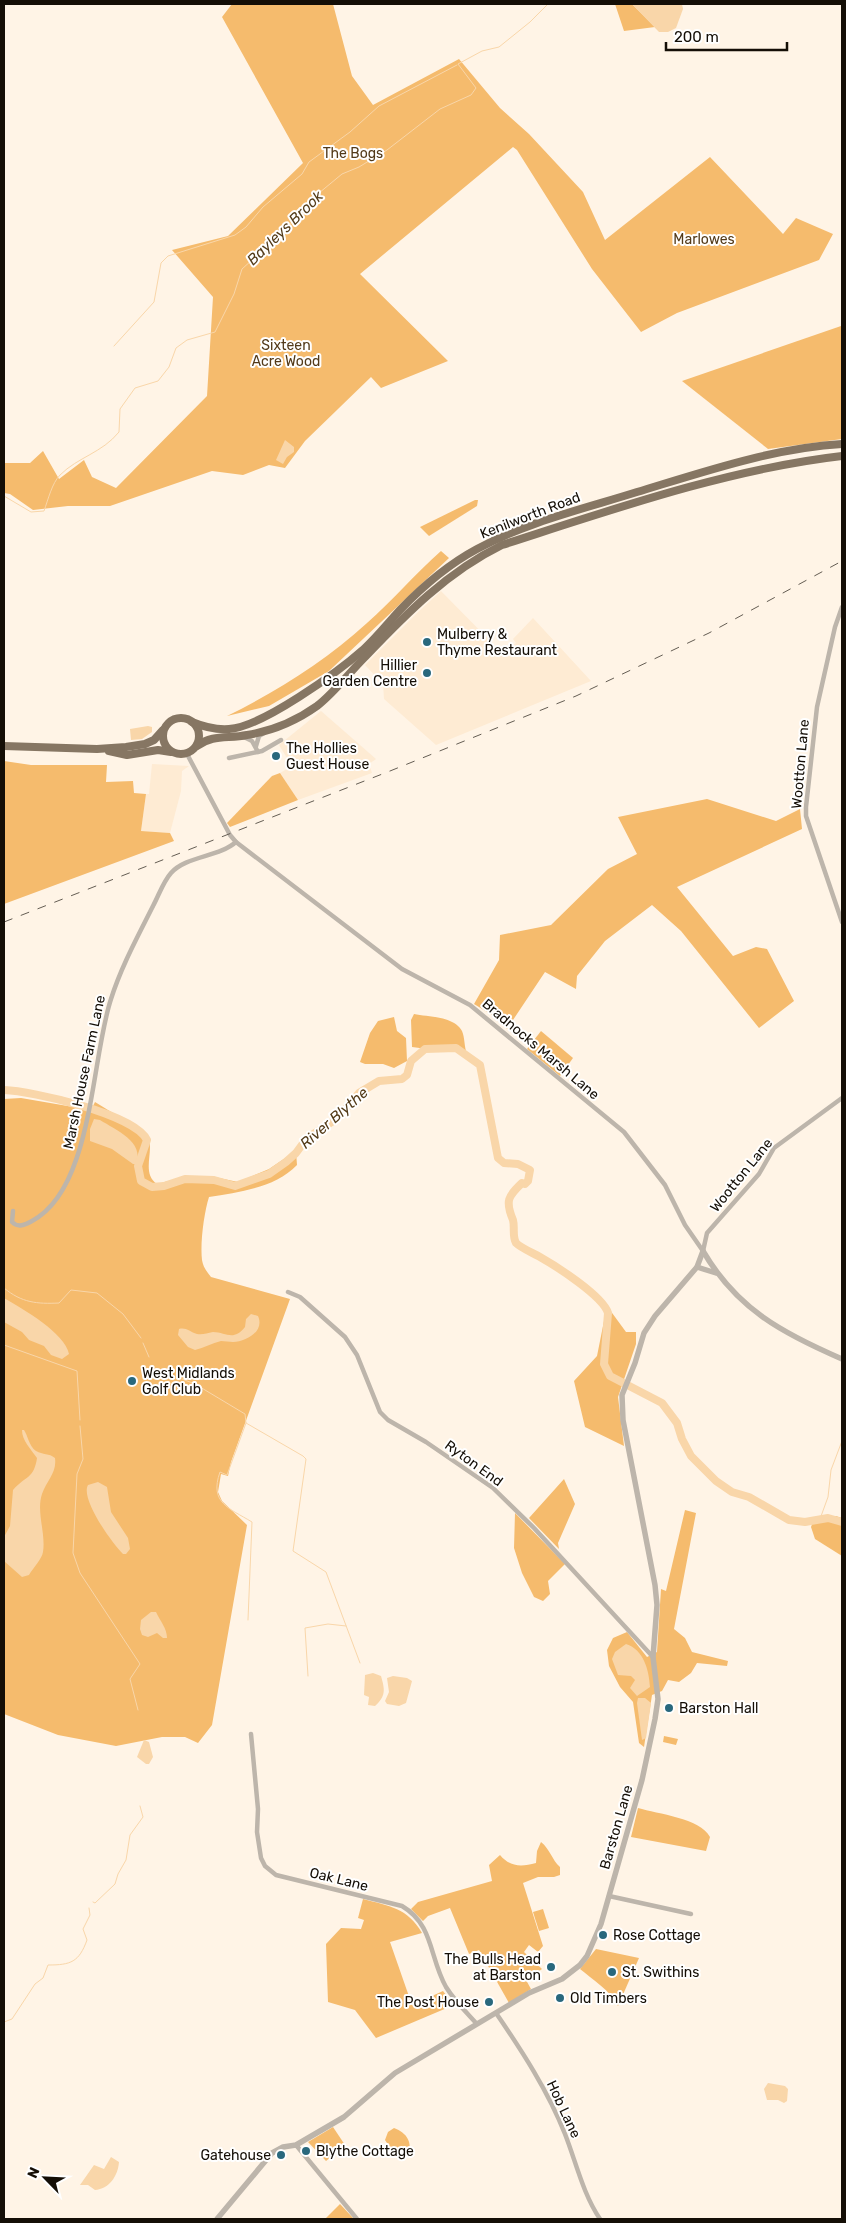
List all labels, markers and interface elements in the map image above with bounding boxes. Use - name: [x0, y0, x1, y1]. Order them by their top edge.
- scale bar: [666, 20, 787, 52]
- text: 200 m: [674, 28, 719, 46]
- park label: The Bogs: [323, 145, 383, 162]
- water label: Bayleys Brook: [243, 187, 327, 269]
- park label: Marlowes: [673, 231, 735, 248]
- park label: Sixteen Acre Wood: [252, 337, 320, 370]
- street label: Kenilworth Road: [478, 489, 583, 542]
- place label: Mulberry & Thyme Restaurant: [437, 626, 558, 659]
- marker: Mulberry & Thyme Restaurant: [421, 636, 433, 648]
- place label: Hillier Garden Centre: [322, 657, 418, 690]
- marker: Hillier Garden Centre: [421, 667, 433, 679]
- street label: Wootton Lane: [788, 718, 813, 809]
- place label: The Hollies Guest House: [286, 740, 369, 773]
- marker: The Hollies Guest House: [270, 750, 282, 762]
- street label: Marsh House Farm Lane: [60, 994, 109, 1151]
- street label: Bradnocks Marsh Lane: [479, 995, 603, 1103]
- water label: River Blythe: [296, 1083, 372, 1152]
- street label: Wootton Lane: [707, 1135, 776, 1216]
- place label: West Midlands Golf Club: [142, 1365, 235, 1398]
- marker: West Midlands Golf Club: [126, 1375, 138, 1387]
- street label: Ryton End: [441, 1437, 506, 1490]
- place label: Barston Hall: [679, 1700, 758, 1717]
- marker: Barston Hall: [663, 1702, 675, 1714]
- street label: Barston Lane: [596, 1783, 637, 1871]
- street label: Oak Lane: [308, 1864, 370, 1895]
- place label: Rose Cottage: [613, 1927, 701, 1944]
- marker: Rose Cottage: [597, 1929, 609, 1941]
- place label: The Bulls Head at Barston: [444, 1951, 541, 1984]
- marker: The Bulls Head at Barston: [545, 1961, 557, 1973]
- place label: St. Swithins: [622, 1964, 699, 1981]
- marker: St. Swithins: [606, 1966, 618, 1978]
- place label: Old Timbers: [570, 1990, 647, 2007]
- marker: Old Timbers: [554, 1992, 566, 2004]
- place label: The Post House: [377, 1994, 479, 2011]
- marker: The Post House: [483, 1996, 495, 2008]
- street label: Hob Lane: [543, 2078, 584, 2141]
- place label: Blythe Cottage: [316, 2143, 414, 2160]
- marker: Blythe Cottage: [300, 2145, 312, 2157]
- place label: Gatehouse: [201, 2147, 271, 2164]
- marker: Gatehouse: [275, 2149, 287, 2161]
- north arrow: [20, 2153, 70, 2203]
- text: N: [24, 2165, 43, 2181]

